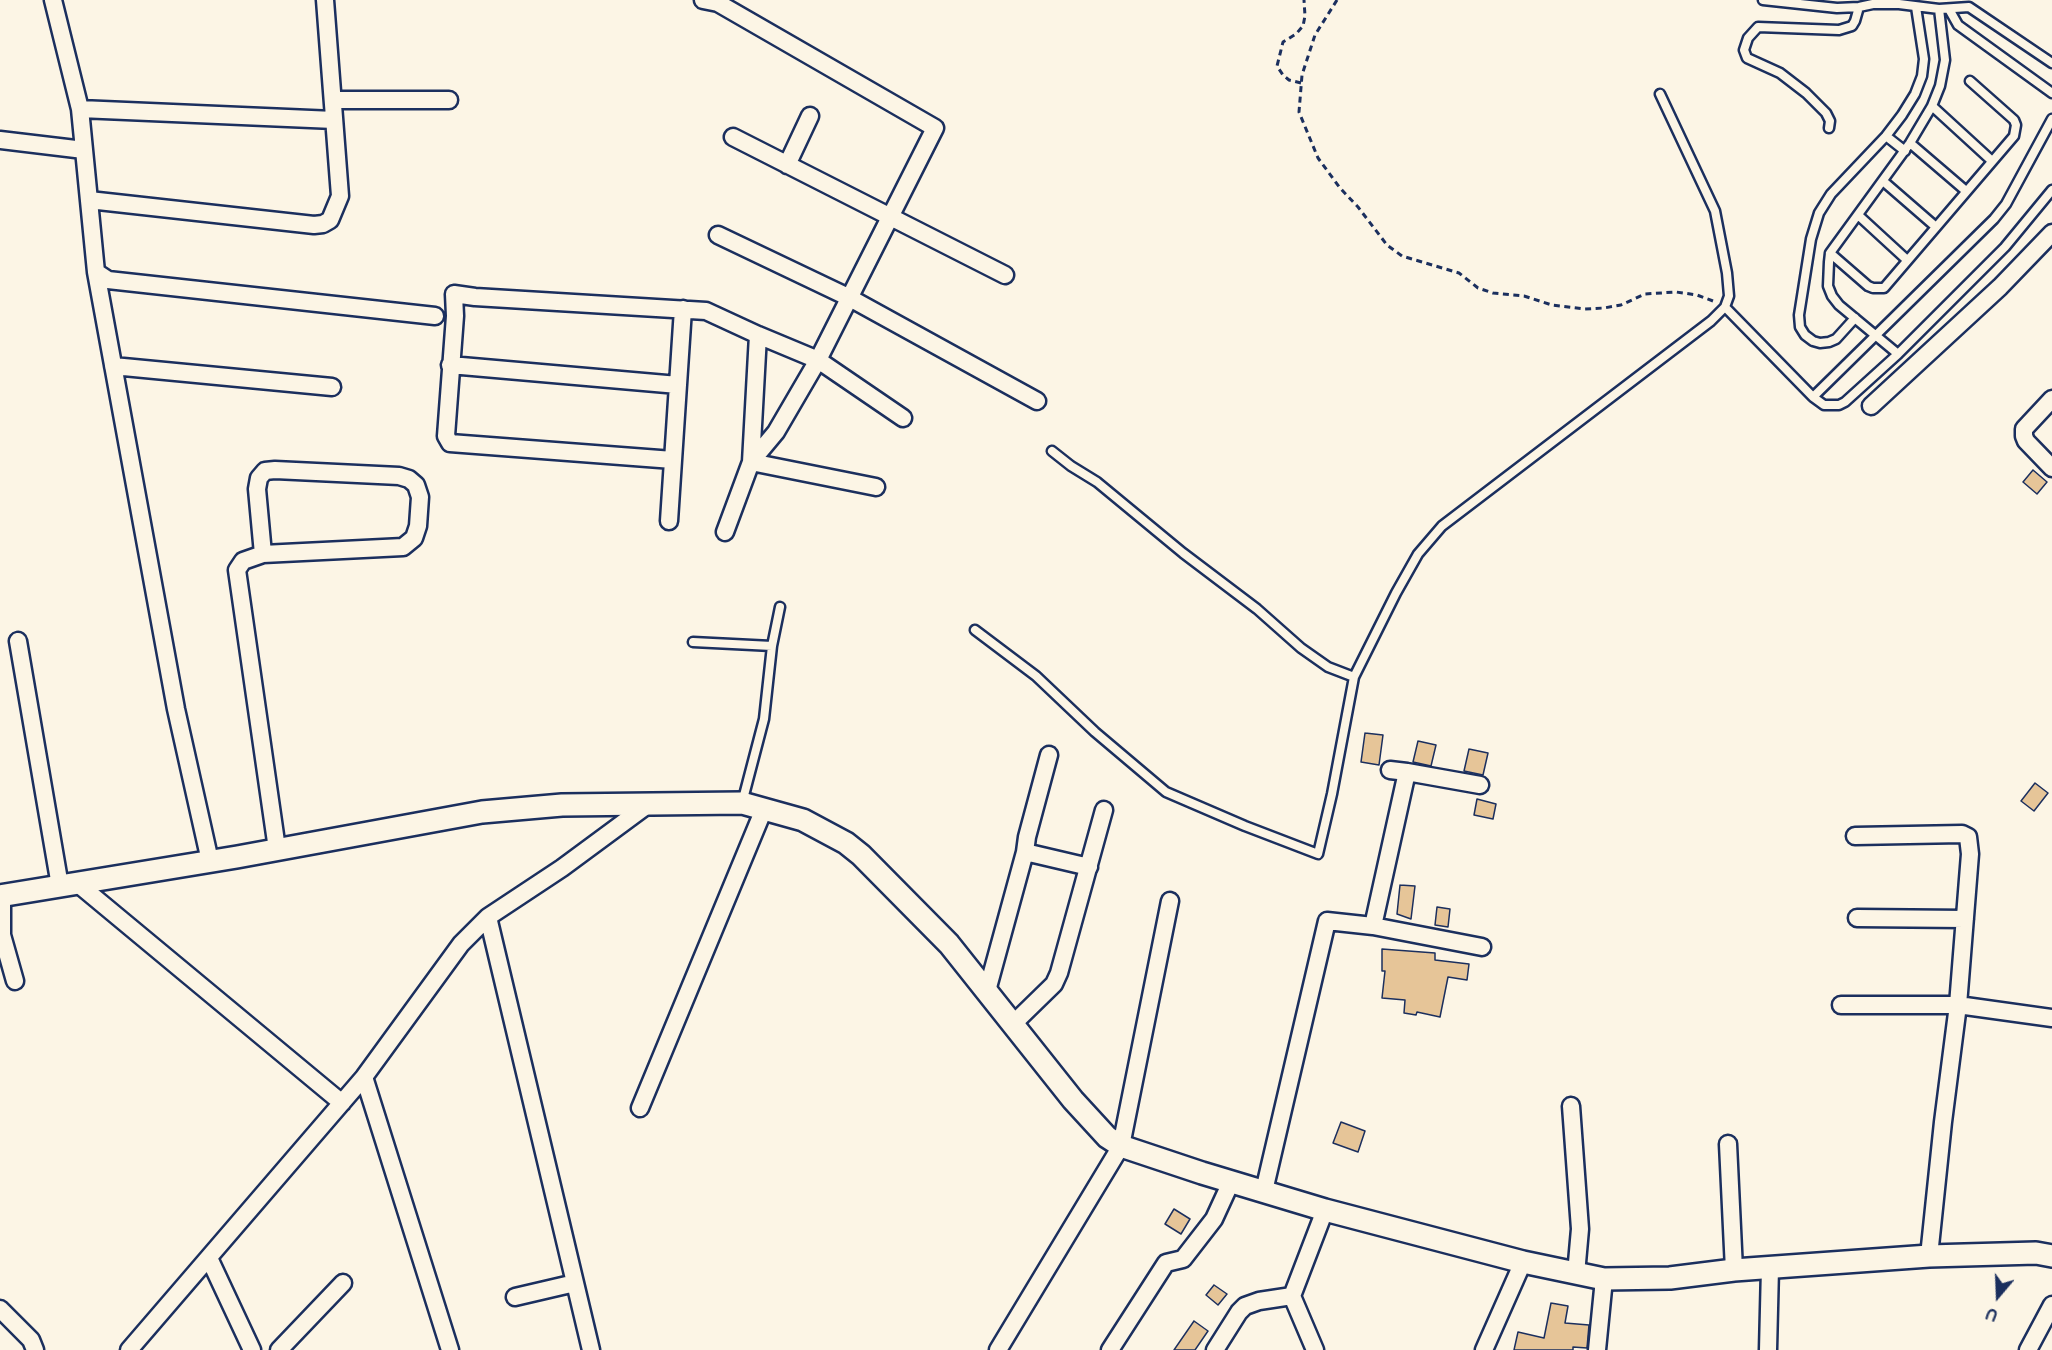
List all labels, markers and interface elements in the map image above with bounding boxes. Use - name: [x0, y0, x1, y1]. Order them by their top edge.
- north arrow: [1968, 1266, 2028, 1326]
- text: U: [1983, 1303, 2000, 1324]

